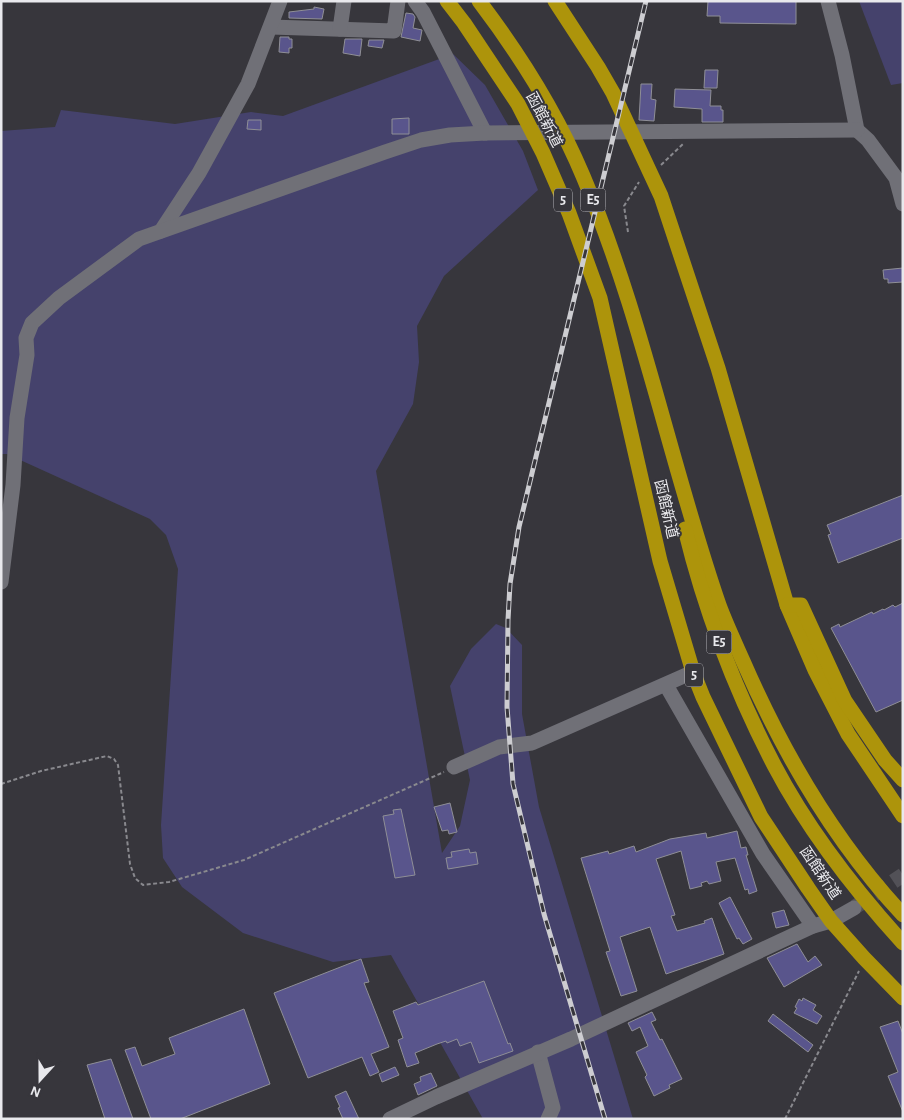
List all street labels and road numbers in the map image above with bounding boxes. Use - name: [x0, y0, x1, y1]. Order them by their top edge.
- street label: 函館新道: [523, 90, 566, 150]
- road number: 5: [554, 188, 572, 212]
- road number: E5: [580, 188, 606, 212]
- street label: 函館新道: [652, 478, 681, 540]
- road number: E5: [706, 630, 732, 654]
- road number: 5: [685, 664, 703, 686]
- street label: 函館新道: [797, 843, 844, 902]

